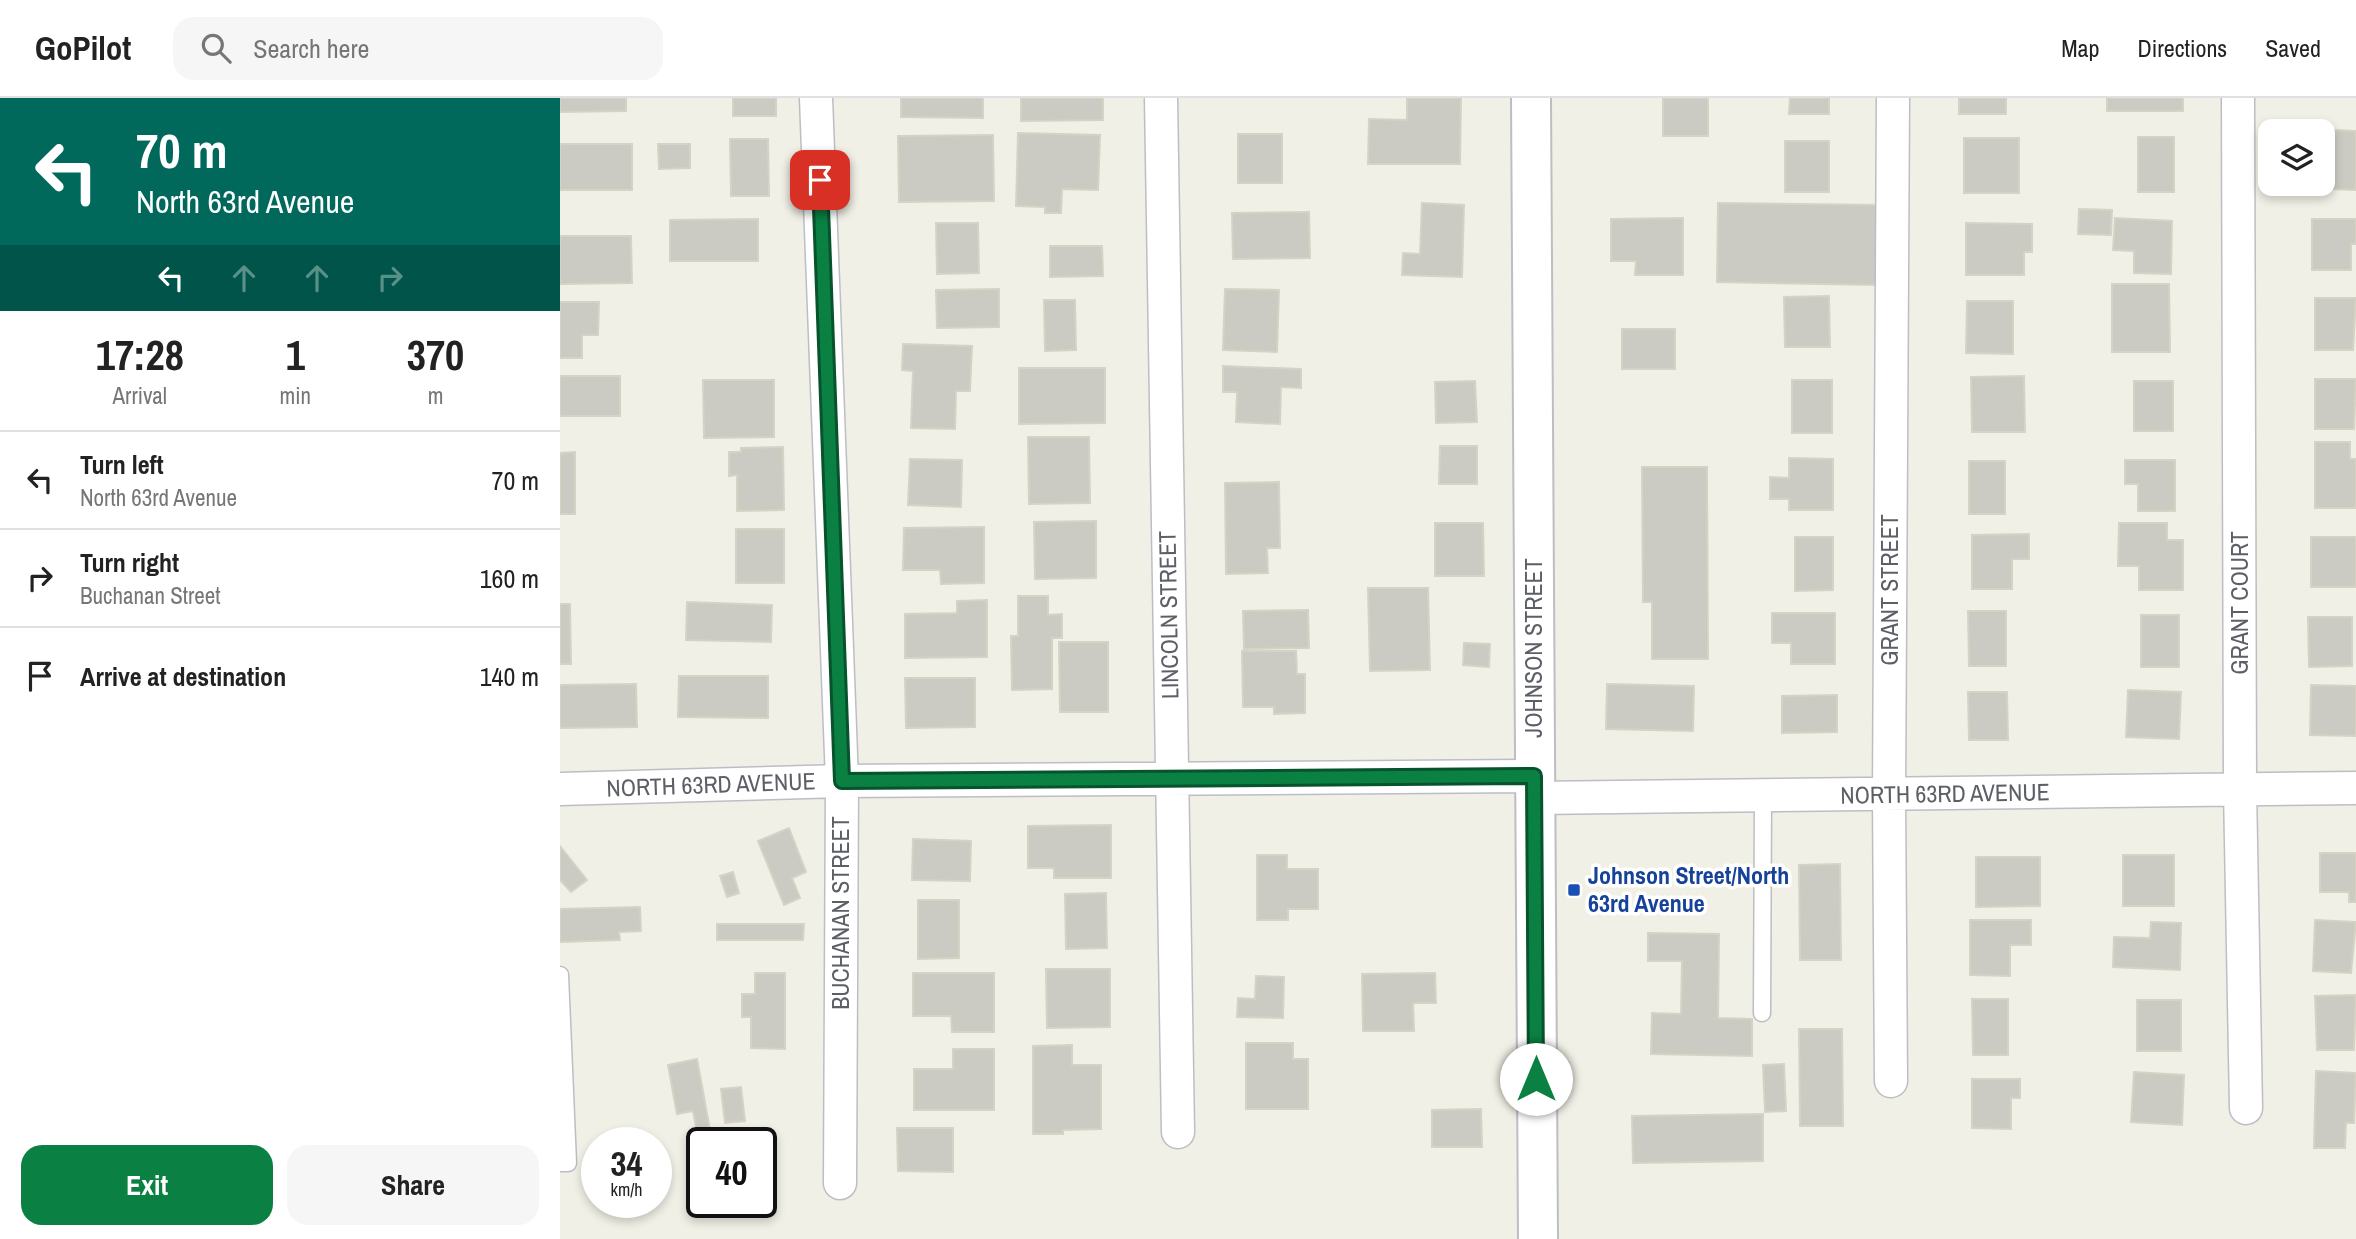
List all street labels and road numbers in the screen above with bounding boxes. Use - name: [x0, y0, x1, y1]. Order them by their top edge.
- street label: GRANT STREET: [1873, 514, 1905, 666]
- street label: LINCOLN STREET: [1151, 531, 1185, 699]
- street label: GRANT COURT: [2223, 531, 2255, 675]
- street label: JOHNSON STREET: [1517, 558, 1549, 738]
- street label: NORTH 63RD AVENUE: [606, 764, 816, 804]
- street label: NORTH 63RD AVENUE: [1840, 775, 2050, 811]
- street label: BUCHANAN STREET: [824, 816, 856, 1010]

